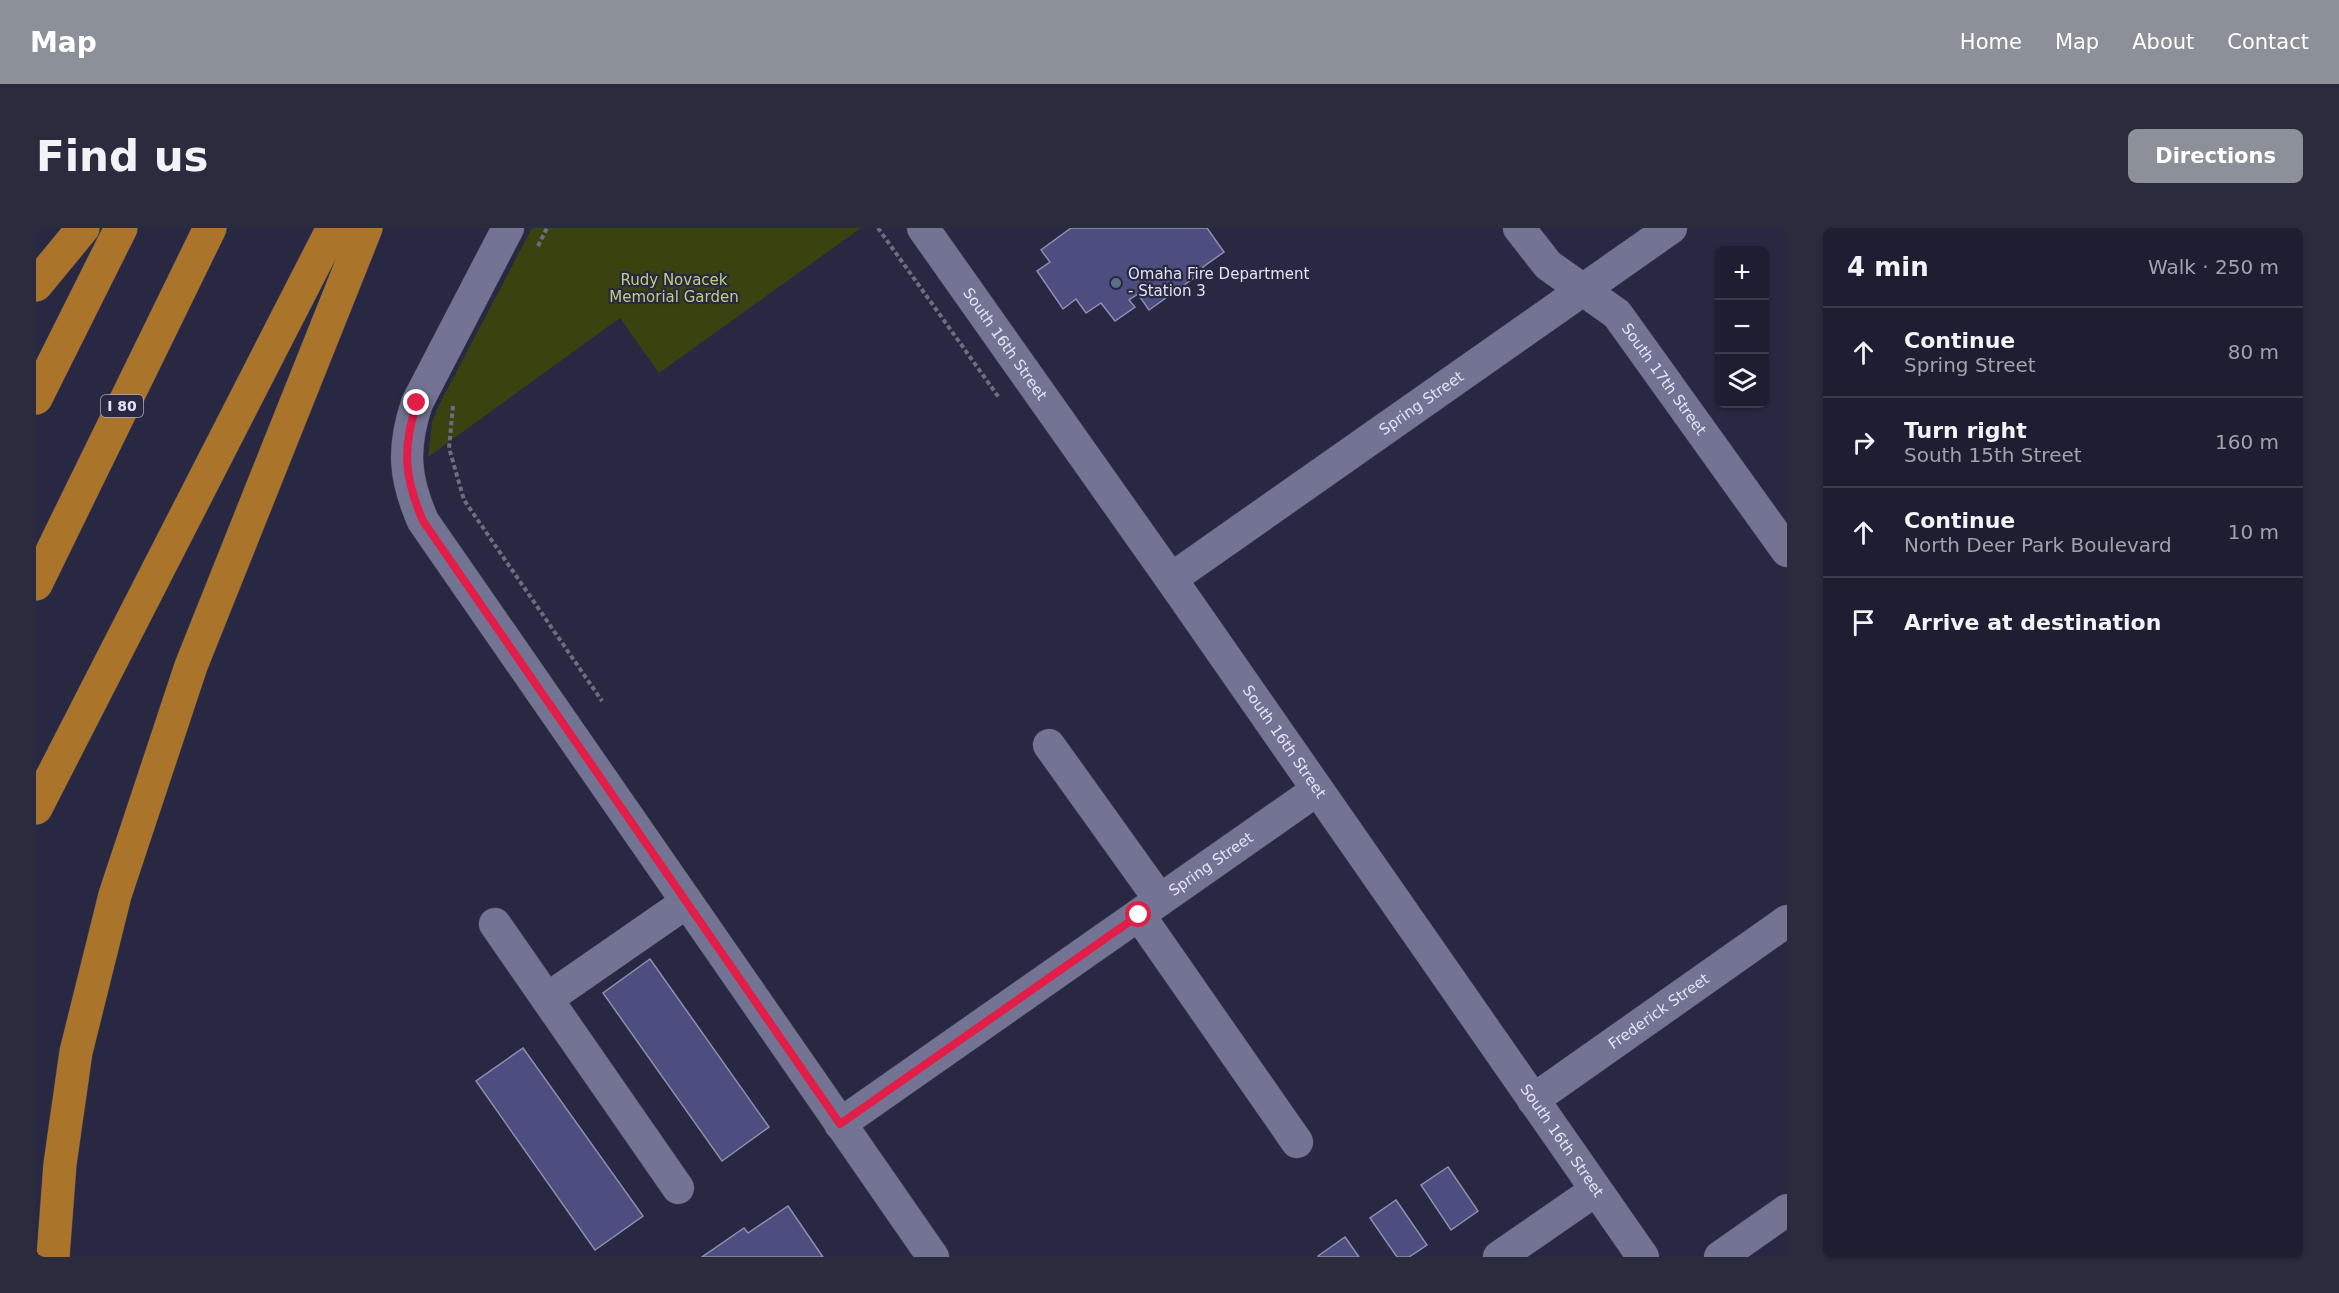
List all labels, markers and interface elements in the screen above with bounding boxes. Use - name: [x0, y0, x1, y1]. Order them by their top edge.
- text: Map: [30, 26, 97, 59]
- text: Home: [1960, 30, 2022, 54]
- text: Map: [2055, 30, 2099, 54]
- text: About: [2132, 30, 2194, 54]
- text: Contact: [2227, 30, 2309, 54]
- button: Directions: [2128, 129, 2303, 183]
- text: Find us: [36, 132, 209, 181]
- map controls: [1715, 246, 1769, 408]
- button: +: [1715, 246, 1769, 300]
- text: 4 min: [1847, 252, 1929, 282]
- text: Walk · 250 m: [2148, 255, 2279, 279]
- place label: Omaha Fire Department - Station 3: [1128, 265, 1310, 300]
- park label: Rudy Novacek Memorial Garden: [609, 271, 739, 306]
- marker: Omaha Fire Department - Station 3: [1109, 276, 1123, 290]
- street label: South 16th Street: [959, 284, 1051, 404]
- button: −: [1715, 300, 1769, 354]
- street label: South 17th Street: [1618, 320, 1710, 439]
- text: Continue: [1904, 328, 2015, 353]
- icon: ahead: [1847, 336, 1880, 369]
- text: 80 m: [2228, 340, 2279, 364]
- text: Spring Street: [1904, 353, 2036, 377]
- button: layers: [1715, 354, 1769, 408]
- street label: Spring Street: [1376, 367, 1467, 439]
- route end: [403, 389, 429, 415]
- road number: I 80: [101, 395, 143, 417]
- text: Turn right: [1904, 418, 2027, 443]
- icon: right: [1847, 426, 1880, 459]
- text: 160 m: [2215, 430, 2279, 454]
- text: South 15th Street: [1904, 443, 2082, 467]
- text: Continue: [1904, 508, 2015, 533]
- icon: ahead: [1847, 516, 1880, 549]
- text: 10 m: [2228, 520, 2279, 544]
- text: North Deer Park Boulevard: [1904, 533, 2172, 557]
- icon: arrive: [1847, 606, 1880, 639]
- text: Arrive at destination: [1904, 610, 2161, 635]
- street label: South 16th Street: [1239, 682, 1330, 802]
- street label: Spring Street: [1165, 828, 1257, 900]
- route start: [1125, 901, 1151, 927]
- street label: Frederick Street: [1605, 970, 1713, 1053]
- street label: South 16th Street: [1516, 1081, 1607, 1200]

